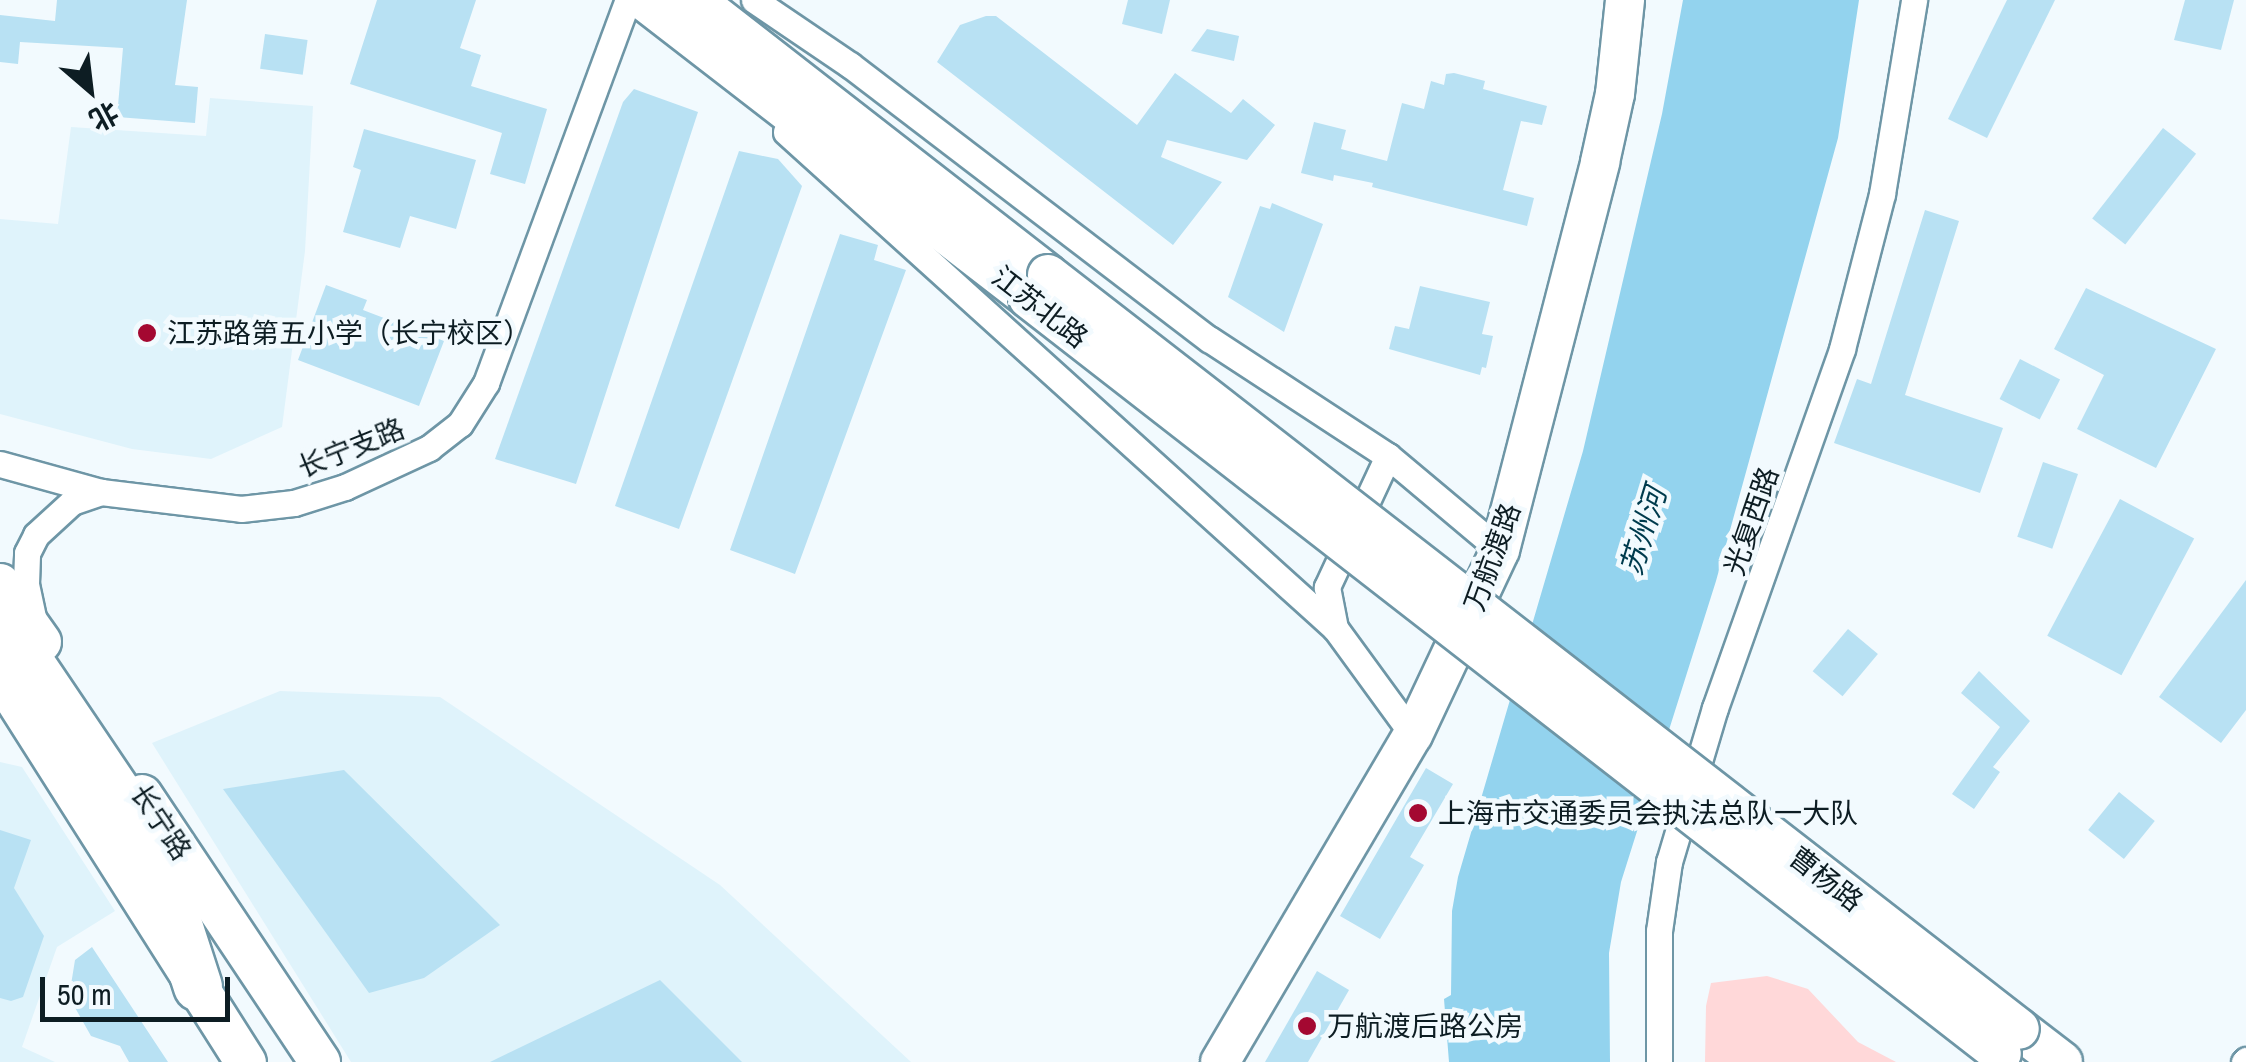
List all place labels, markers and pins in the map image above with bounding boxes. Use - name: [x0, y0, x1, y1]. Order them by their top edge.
- place label: 江苏路第五小学（长宁校区）: [167, 316, 531, 350]
- marker: 江苏路第五小学（长宁校区）: [136, 322, 158, 344]
- place label: 上海市交通委员会执法总队一大队: [1438, 796, 1858, 830]
- marker: 上海市交通委员会执法总队一大队: [1407, 802, 1429, 824]
- place label: 万航渡后路公房: [1327, 1009, 1523, 1043]
- marker: 万航渡后路公房: [1296, 1015, 1318, 1037]

